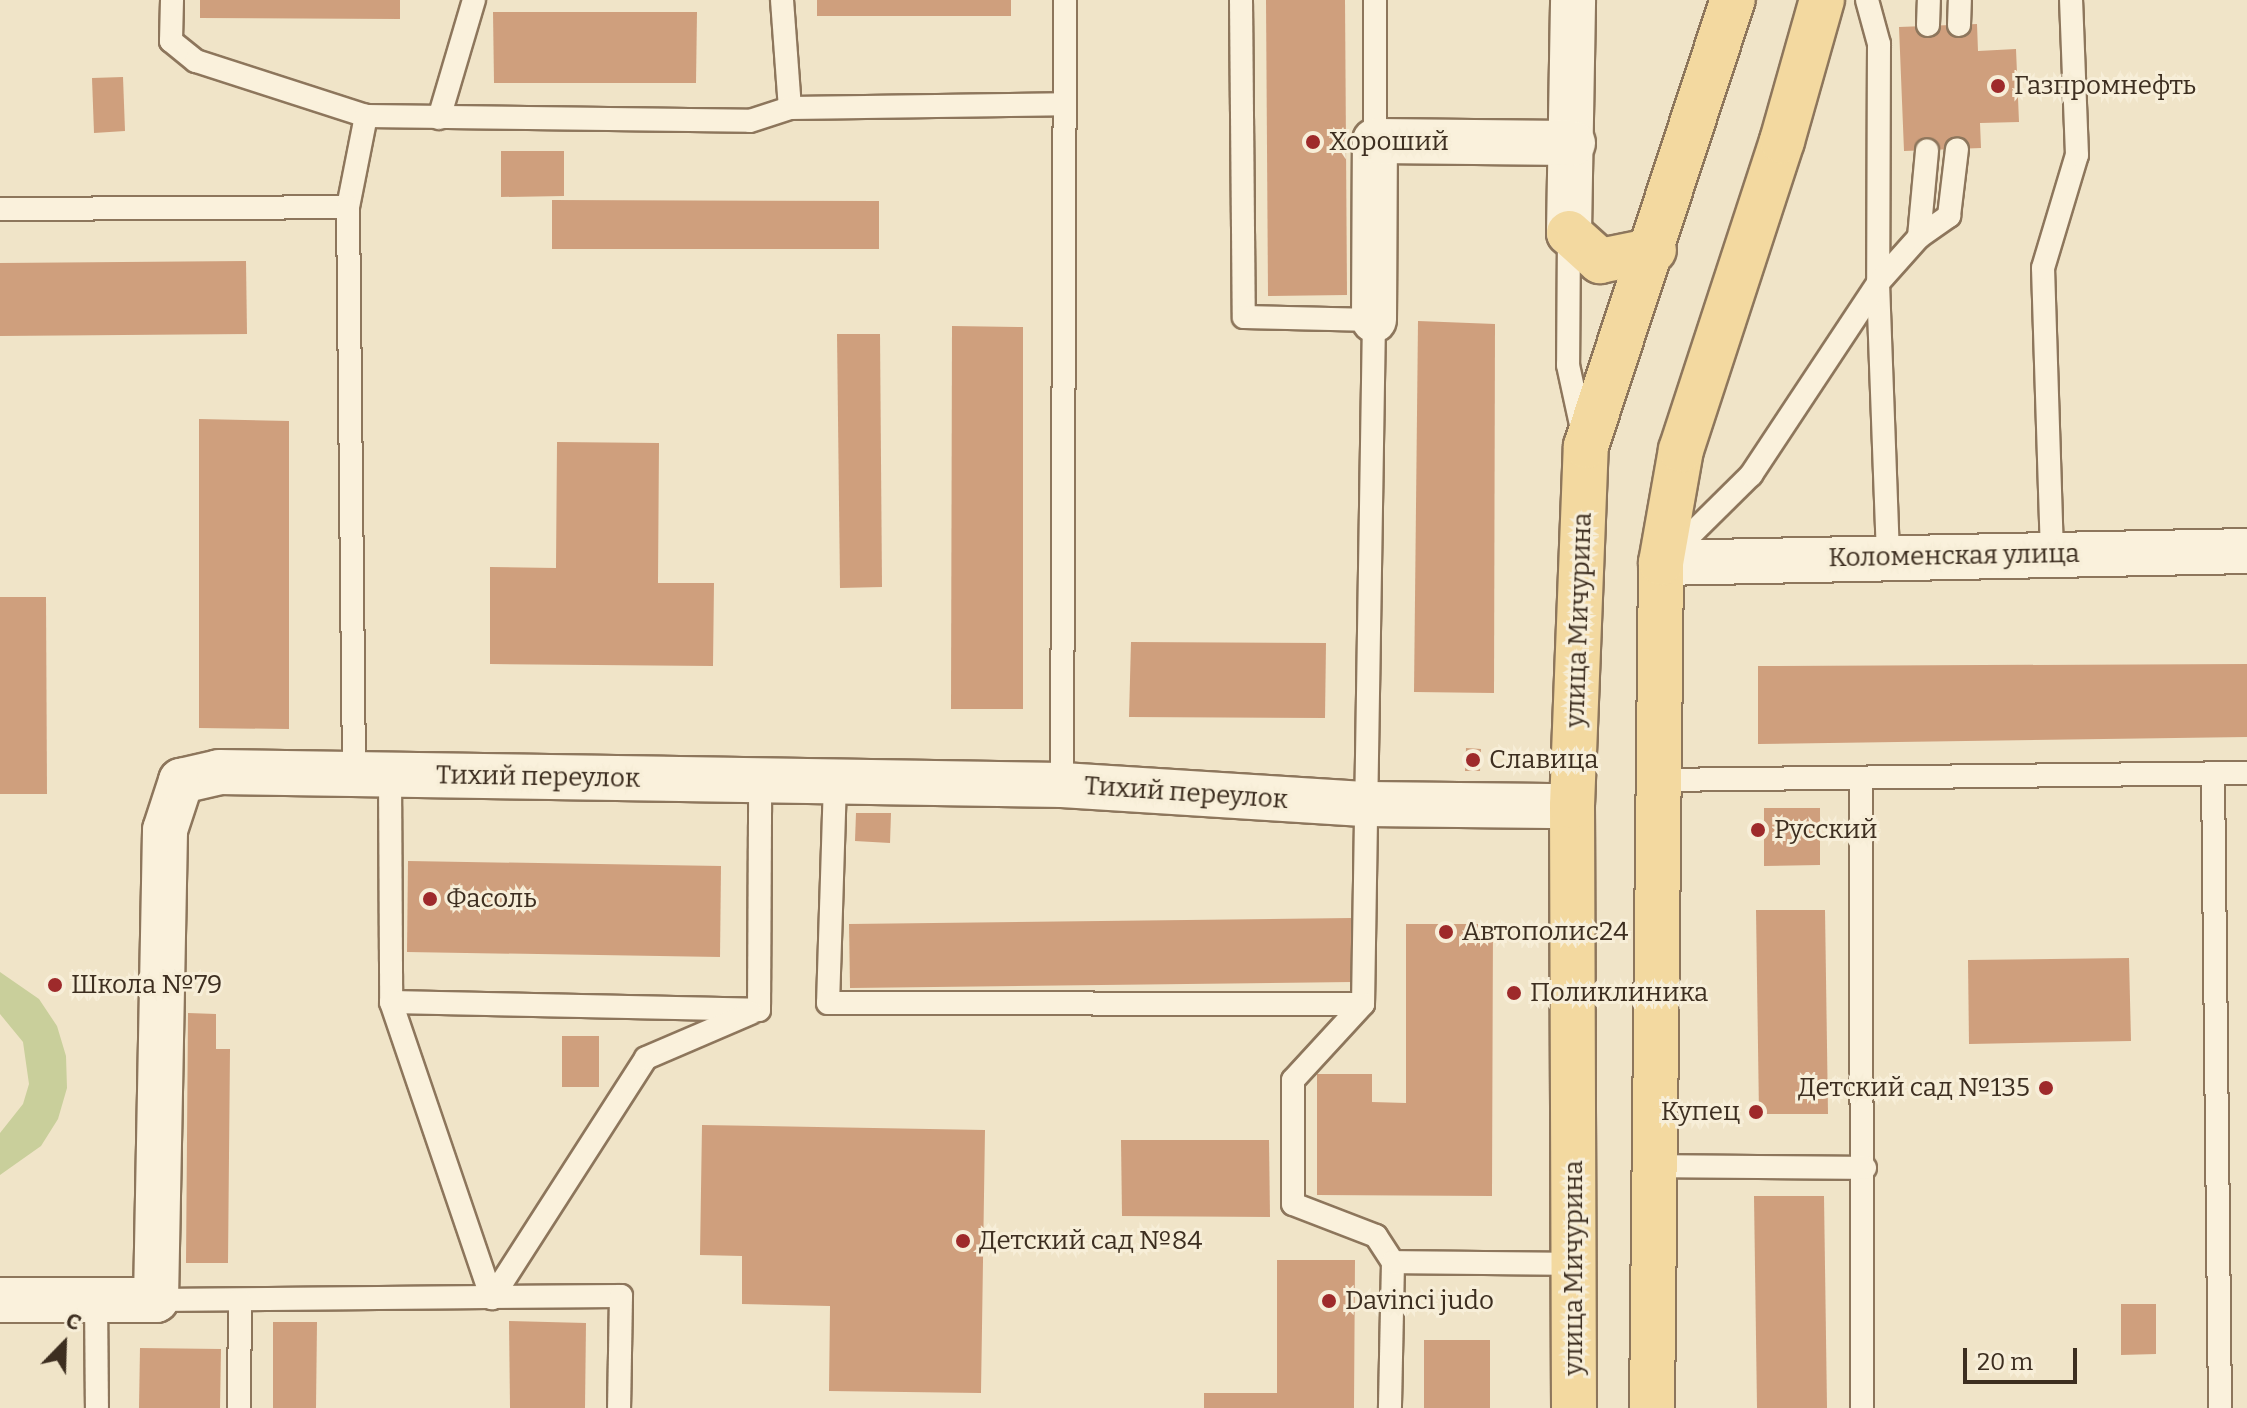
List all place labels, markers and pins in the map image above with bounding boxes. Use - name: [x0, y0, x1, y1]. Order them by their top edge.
- place label: Газпромнефть: [2014, 70, 2196, 102]
- marker: Газпромнефть: [1989, 77, 2007, 95]
- place label: Хороший: [1329, 126, 1449, 158]
- marker: Хороший: [1304, 133, 1322, 151]
- place label: Славица: [1489, 744, 1598, 776]
- marker: Славица: [1464, 751, 1482, 769]
- place label: Русский: [1774, 814, 1878, 846]
- marker: Русский: [1749, 821, 1767, 839]
- place label: Фасоль: [446, 883, 537, 915]
- marker: Фасоль: [421, 890, 439, 908]
- place label: Автополис24: [1462, 916, 1628, 948]
- marker: Автополис24: [1437, 923, 1455, 941]
- place label: Школа №79: [71, 969, 222, 1001]
- marker: Школа №79: [46, 976, 64, 994]
- place label: Поликлиника: [1530, 977, 1708, 1009]
- marker: Поликлиника: [1505, 984, 1523, 1002]
- place label: Детский сад №135: [1798, 1072, 2030, 1104]
- marker: Детский сад №135: [2037, 1079, 2055, 1097]
- place label: Купец: [1661, 1096, 1740, 1128]
- marker: Купец: [1747, 1103, 1765, 1121]
- place label: Детский сад №84: [979, 1225, 1203, 1257]
- marker: Детский сад №84: [954, 1232, 972, 1250]
- place label: Davinci judo: [1345, 1285, 1494, 1317]
- marker: Davinci judo: [1320, 1292, 1338, 1310]

